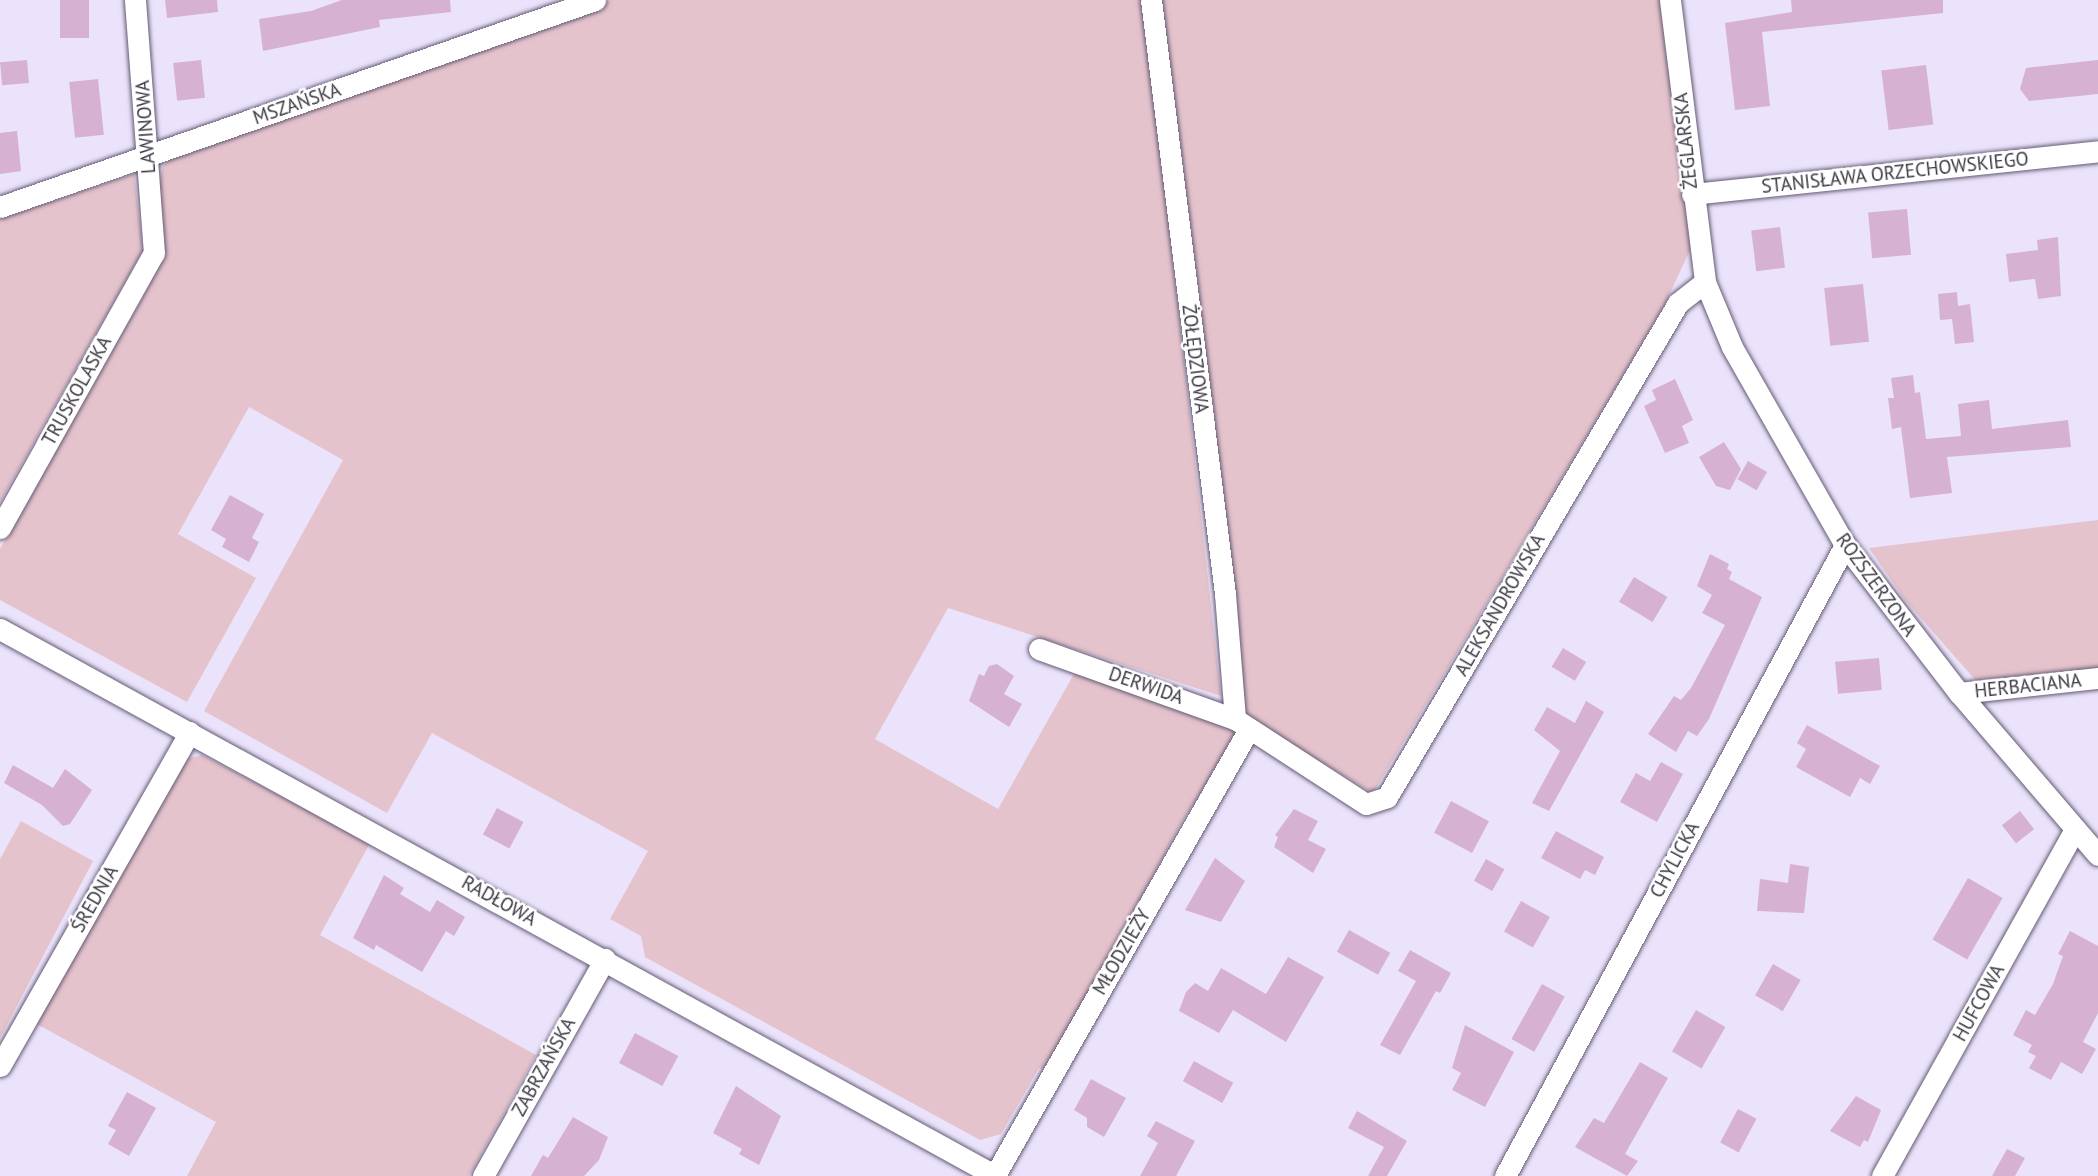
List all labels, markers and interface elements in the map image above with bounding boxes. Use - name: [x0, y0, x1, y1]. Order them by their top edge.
- street label: MSZAŃSKA: [250, 78, 344, 130]
- street label: LAWINOWA: [131, 80, 161, 174]
- street label: ŻEGLARSKA: [1670, 92, 1702, 190]
- street label: STANISŁAWA ORZECHOWSKIEGO: [1760, 148, 2030, 198]
- street label: ŻOŁĘDZIOWA: [1177, 303, 1213, 415]
- street label: TRUSKOLASKA: [38, 332, 116, 450]
- street label: ROZSZERZONA: [1831, 529, 1921, 641]
- street label: ALEKSANDROWSKA: [1450, 530, 1550, 680]
- street label: DERWIDA: [1106, 663, 1186, 709]
- street label: HERBACIANA: [1973, 669, 2083, 703]
- street label: CHYLICKA: [1646, 818, 1704, 902]
- street label: ŚREDNIA: [67, 862, 123, 936]
- street label: RADŁOWA: [458, 871, 540, 931]
- street label: MŁODZIEŻY: [1088, 905, 1156, 999]
- street label: HUFCOWA: [1949, 961, 2009, 1045]
- street label: ZABRZAŃSKA: [508, 1014, 580, 1120]

